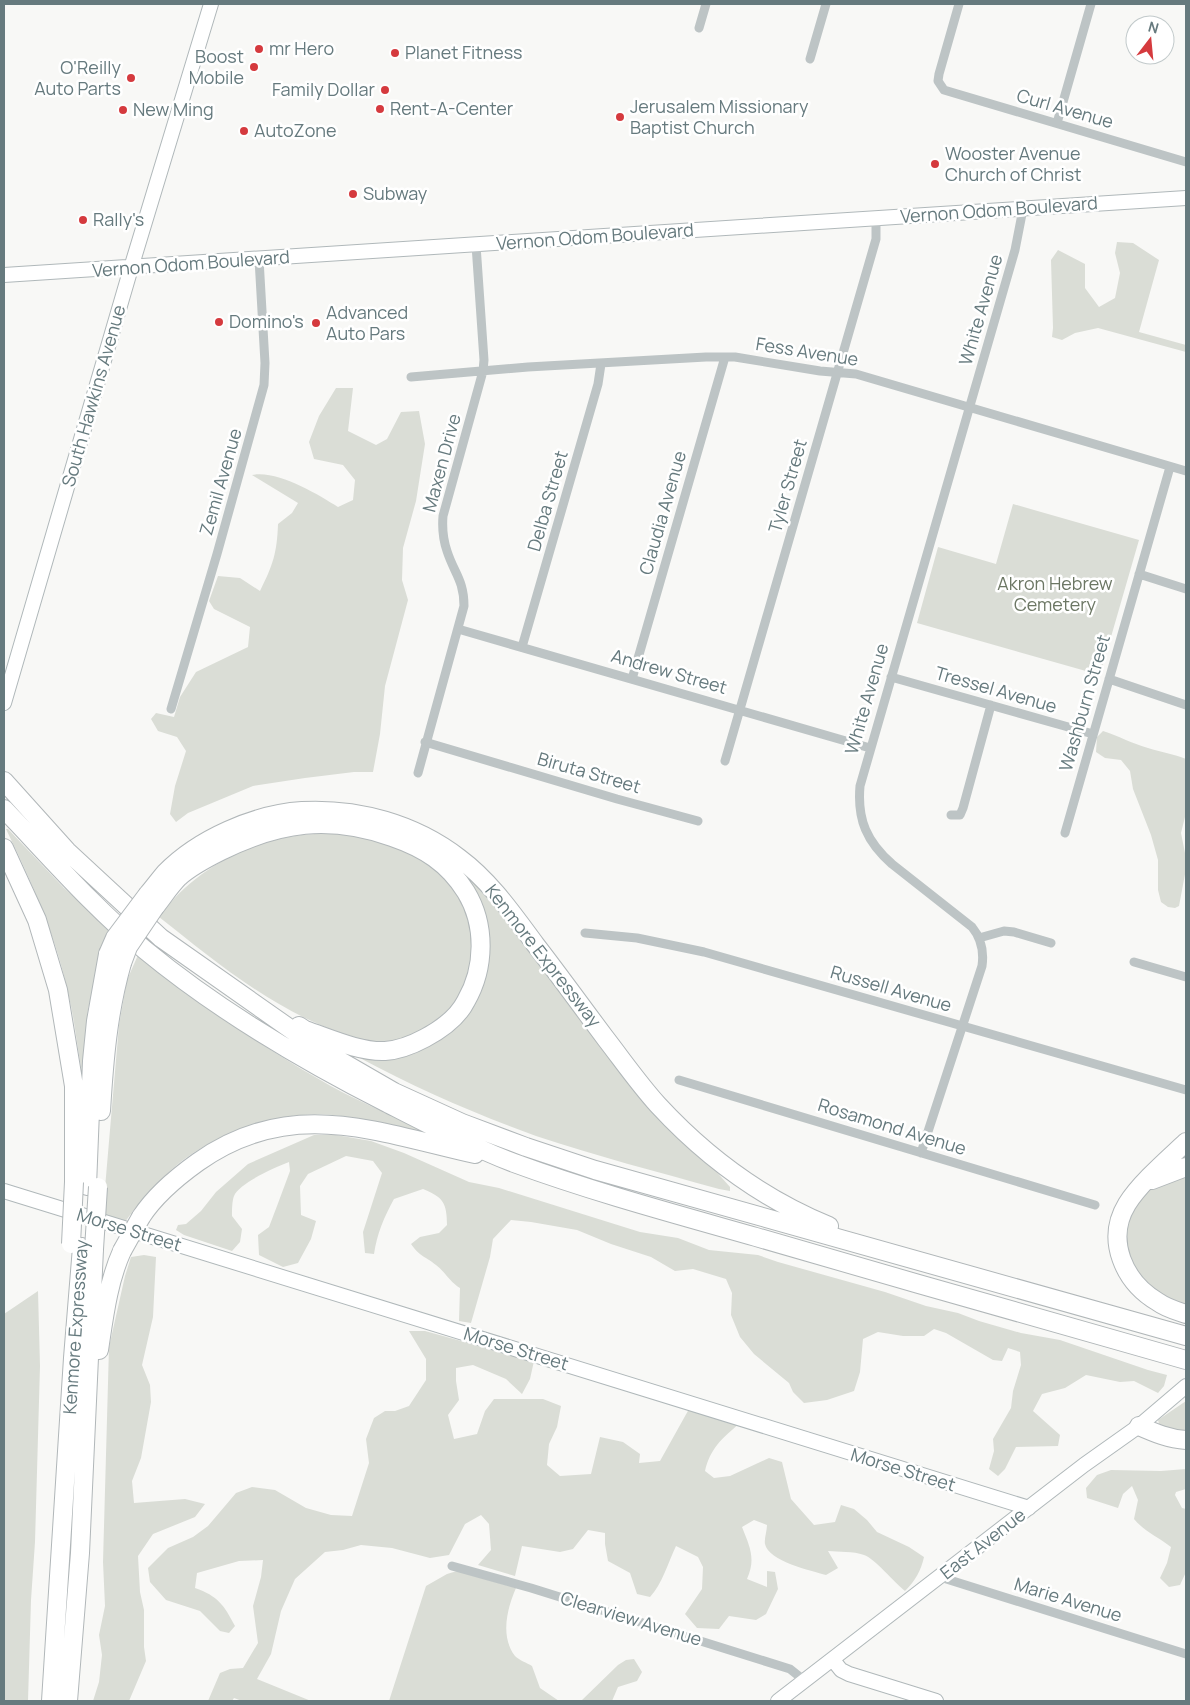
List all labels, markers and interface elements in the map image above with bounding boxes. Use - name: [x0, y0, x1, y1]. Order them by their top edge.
- north arrow: [1125, 15, 1175, 65]
- text: N: [1146, 17, 1161, 38]
- place label: mr Hero: [269, 36, 334, 60]
- place label: Planet Fitness: [405, 40, 523, 64]
- marker: mr Hero: [253, 43, 265, 55]
- place label: Boost Mobile: [189, 44, 244, 89]
- marker: Planet Fitness: [389, 47, 401, 59]
- place label: O'Reilly Auto Parts: [34, 55, 122, 100]
- marker: Boost Mobile: [248, 61, 260, 73]
- marker: O'Reilly Auto Parts: [125, 72, 137, 84]
- place label: Family Dollar: [272, 77, 375, 101]
- street label: Curl Avenue: [1014, 83, 1116, 133]
- marker: Family Dollar: [379, 84, 391, 96]
- place label: Jerusalem Missionary Baptist Church: [630, 94, 809, 139]
- place label: Rent-A-Center: [390, 96, 514, 120]
- place label: New Ming: [133, 97, 214, 121]
- marker: Rent-A-Center: [374, 103, 386, 115]
- marker: New Ming: [117, 104, 129, 116]
- marker: Jerusalem Missionary Baptist Church: [614, 111, 626, 123]
- place label: AutoZone: [254, 118, 336, 142]
- marker: AutoZone: [238, 125, 250, 137]
- place label: Wooster Avenue Church of Christ: [945, 141, 1081, 186]
- marker: Wooster Avenue Church of Christ: [929, 158, 941, 170]
- place label: Subway: [363, 181, 428, 205]
- marker: Subway: [347, 188, 359, 200]
- street label: Vernon Odom Boulevard: [899, 190, 1098, 228]
- place label: Rally's: [93, 207, 144, 231]
- marker: Rally's: [77, 214, 89, 226]
- street label: Vernon Odom Boulevard: [495, 217, 694, 255]
- street label: Vernon Odom Boulevard: [91, 244, 290, 282]
- street label: White Avenue: [953, 251, 1007, 368]
- place label: Advanced Auto Pars: [326, 300, 408, 345]
- street label: South Hawkins Avenue: [56, 302, 131, 489]
- place label: Domino's: [229, 309, 304, 333]
- marker: Domino's: [213, 316, 225, 328]
- marker: Advanced Auto Pars: [310, 317, 322, 329]
- street label: Fess Avenue: [754, 331, 860, 371]
- street label: Maxen Drive: [416, 411, 466, 515]
- street label: Zemil Avenue: [193, 425, 247, 538]
- street label: Tyler Street: [762, 436, 812, 535]
- street label: Delba Street: [521, 447, 573, 554]
- street label: Claudia Avenue: [633, 448, 691, 577]
- park label: Akron Hebrew Cemetery: [997, 571, 1113, 616]
- street label: Washburn Street: [1053, 632, 1115, 774]
- street label: White Avenue: [839, 640, 893, 757]
- street label: Andrew Street: [609, 643, 730, 699]
- street label: Tressel Avenue: [933, 660, 1060, 718]
- street label: Biruta Street: [535, 746, 644, 798]
- street label: Kenmore Expressway: [480, 879, 607, 1032]
- street label: Russell Avenue: [828, 959, 955, 1017]
- street label: Rosamond Avenue: [815, 1092, 969, 1160]
- street label: Morse Street: [74, 1202, 185, 1256]
- street label: Kenmore Expressway: [57, 1238, 93, 1415]
- street label: Morse Street: [461, 1321, 572, 1375]
- street label: Morse Street: [848, 1442, 959, 1496]
- street label: East Avenue: [935, 1502, 1030, 1584]
- street label: Marie Avenue: [1011, 1571, 1125, 1627]
- street label: Clearview Avenue: [558, 1585, 705, 1651]

